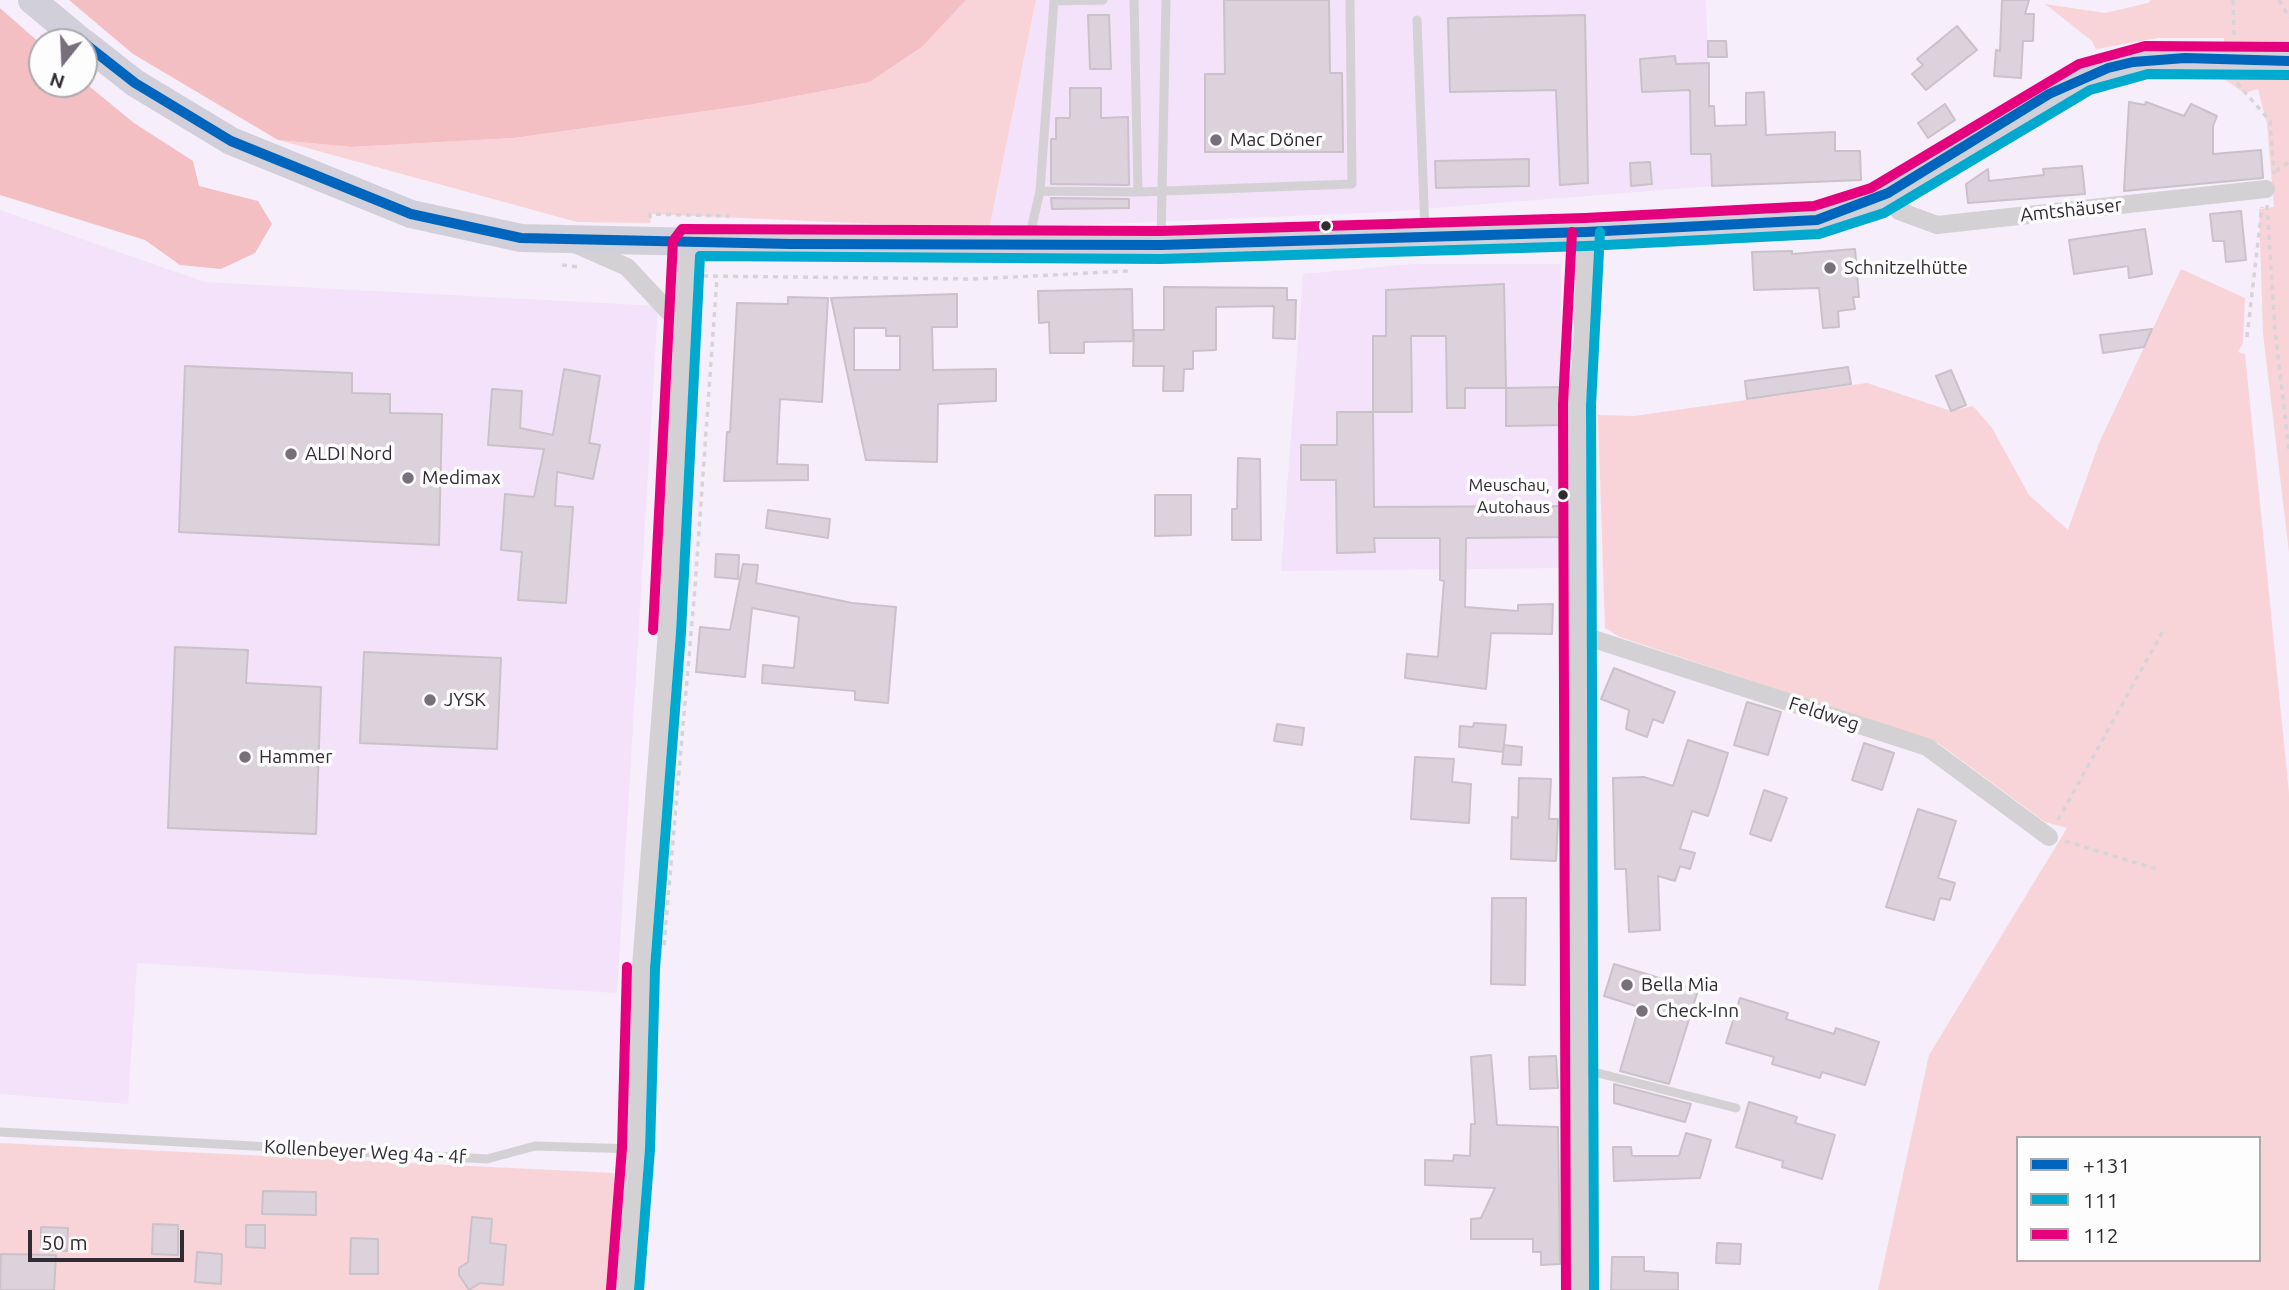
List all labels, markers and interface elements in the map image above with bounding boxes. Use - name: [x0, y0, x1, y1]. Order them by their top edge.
- north arrow: [28, 28, 98, 98]
- text: N: [47, 68, 67, 94]
- place label: Mac Döner: [1230, 129, 1323, 151]
- marker: Mac Döner: [1208, 132, 1224, 148]
- street label: Amtshäuser: [2019, 193, 2123, 227]
- unlabelled marker: [1319, 219, 1333, 233]
- place label: Schnitzelhütte: [1844, 257, 1968, 279]
- marker: Schnitzelhütte: [1822, 260, 1838, 276]
- place label: ALDI Nord: [305, 443, 393, 465]
- marker: ALDI Nord: [283, 446, 299, 462]
- place label: Medimax: [422, 467, 500, 489]
- marker: Medimax: [400, 470, 416, 486]
- place label: Meuschau, Autohaus: [1469, 475, 1550, 515]
- marker: Meuschau, Autohaus: [1556, 488, 1570, 502]
- place label: JYSK: [444, 689, 486, 711]
- marker: JYSK: [422, 692, 438, 708]
- street label: Feldweg: [1786, 692, 1862, 736]
- place label: Hammer: [259, 746, 332, 768]
- marker: Hammer: [237, 749, 253, 765]
- place label: Bella Mia: [1641, 974, 1719, 996]
- marker: Bella Mia: [1619, 977, 1635, 993]
- place label: Check-Inn: [1656, 1000, 1739, 1022]
- marker: Check-Inn: [1634, 1003, 1650, 1019]
- street label: Kollenbeyer Weg 4a - 4f: [263, 1135, 467, 1169]
- legend: [2016, 1136, 2261, 1262]
- text: +131: [2083, 1153, 2130, 1177]
- text: 111: [2083, 1188, 2119, 1212]
- scale bar: [32, 1216, 187, 1260]
- text: 112: [2083, 1223, 2119, 1247]
- text: 50 m: [41, 1230, 88, 1254]

